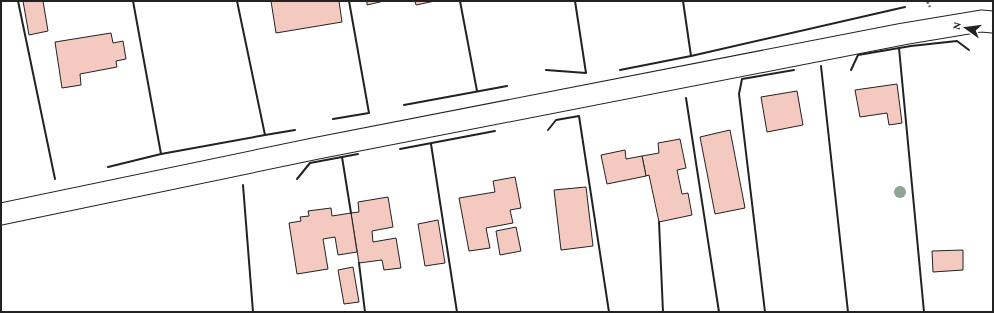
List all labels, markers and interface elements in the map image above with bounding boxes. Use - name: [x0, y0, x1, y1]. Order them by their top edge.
- north arrow: [946, 8, 986, 48]
- text: N: [950, 20, 963, 31]

